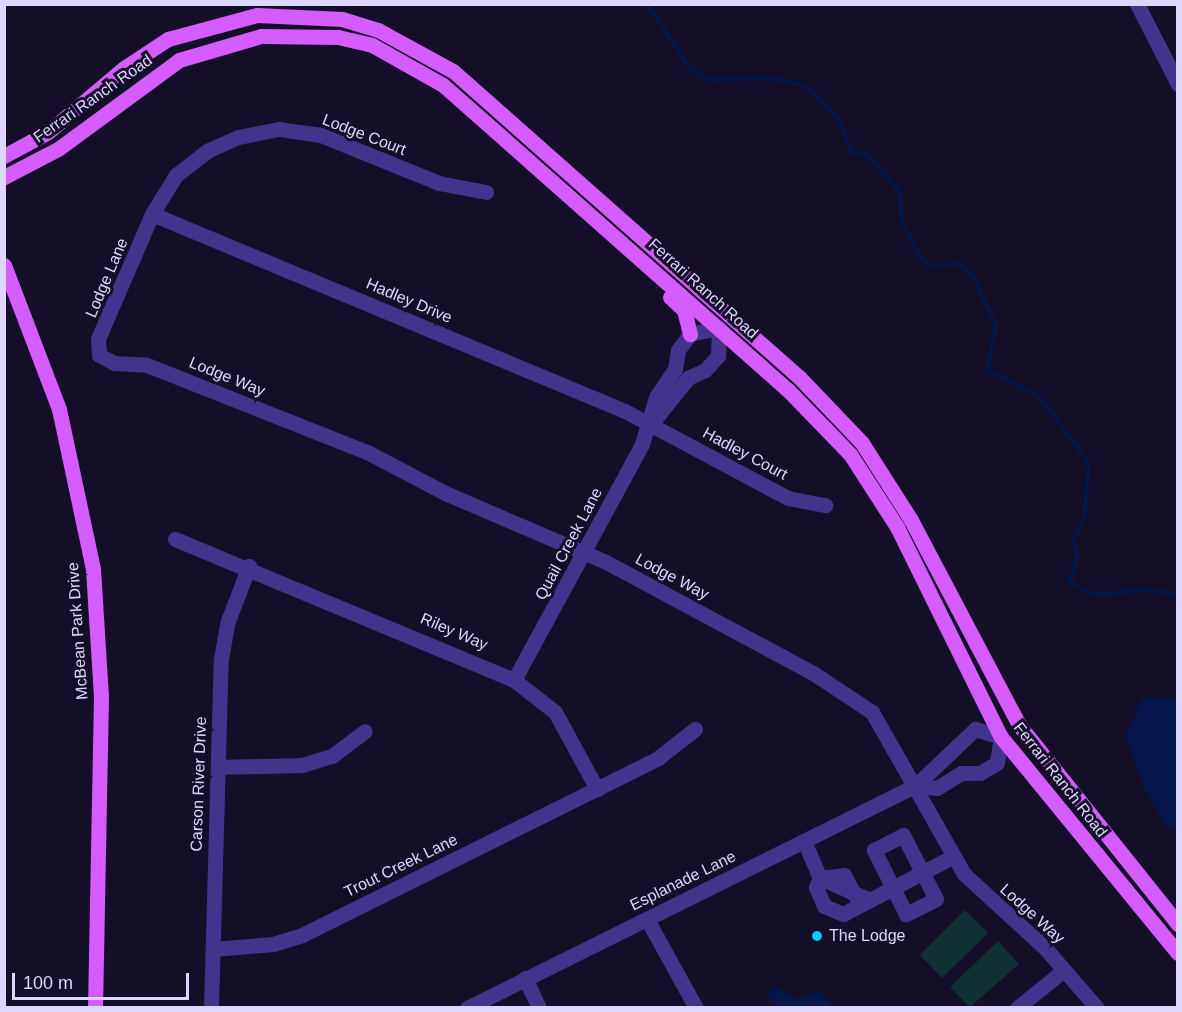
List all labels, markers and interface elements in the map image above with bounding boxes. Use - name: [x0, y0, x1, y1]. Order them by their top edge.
- street label: Ferrari Ranch Road: [30, 51, 156, 147]
- street label: Lodge Court: [319, 110, 409, 160]
- street label: Lodge Lane: [82, 235, 132, 321]
- street label: Ferrari Ranch Road: [644, 235, 762, 343]
- street label: Hadley Drive: [363, 274, 455, 328]
- street label: Lodge Way: [186, 353, 268, 401]
- street label: Hadley Court: [699, 424, 791, 484]
- street label: Quail Creek Lane: [531, 485, 607, 603]
- street label: Lodge Way: [632, 550, 712, 604]
- street label: McBean Park Drive: [64, 562, 92, 700]
- street label: Riley Way: [417, 609, 491, 655]
- street label: Carson River Drive: [187, 716, 211, 852]
- street label: Ferrari Ranch Road: [1009, 719, 1111, 841]
- street label: Trout Creek Lane: [341, 830, 461, 902]
- street label: Esplanade Lane: [627, 847, 739, 915]
- street label: Lodge Way: [996, 880, 1068, 948]
- place label: The Lodge: [829, 926, 906, 946]
- marker: The Lodge: [810, 929, 824, 943]
- scale bar: [15, 961, 192, 999]
- text: 100 m: [23, 973, 73, 993]

